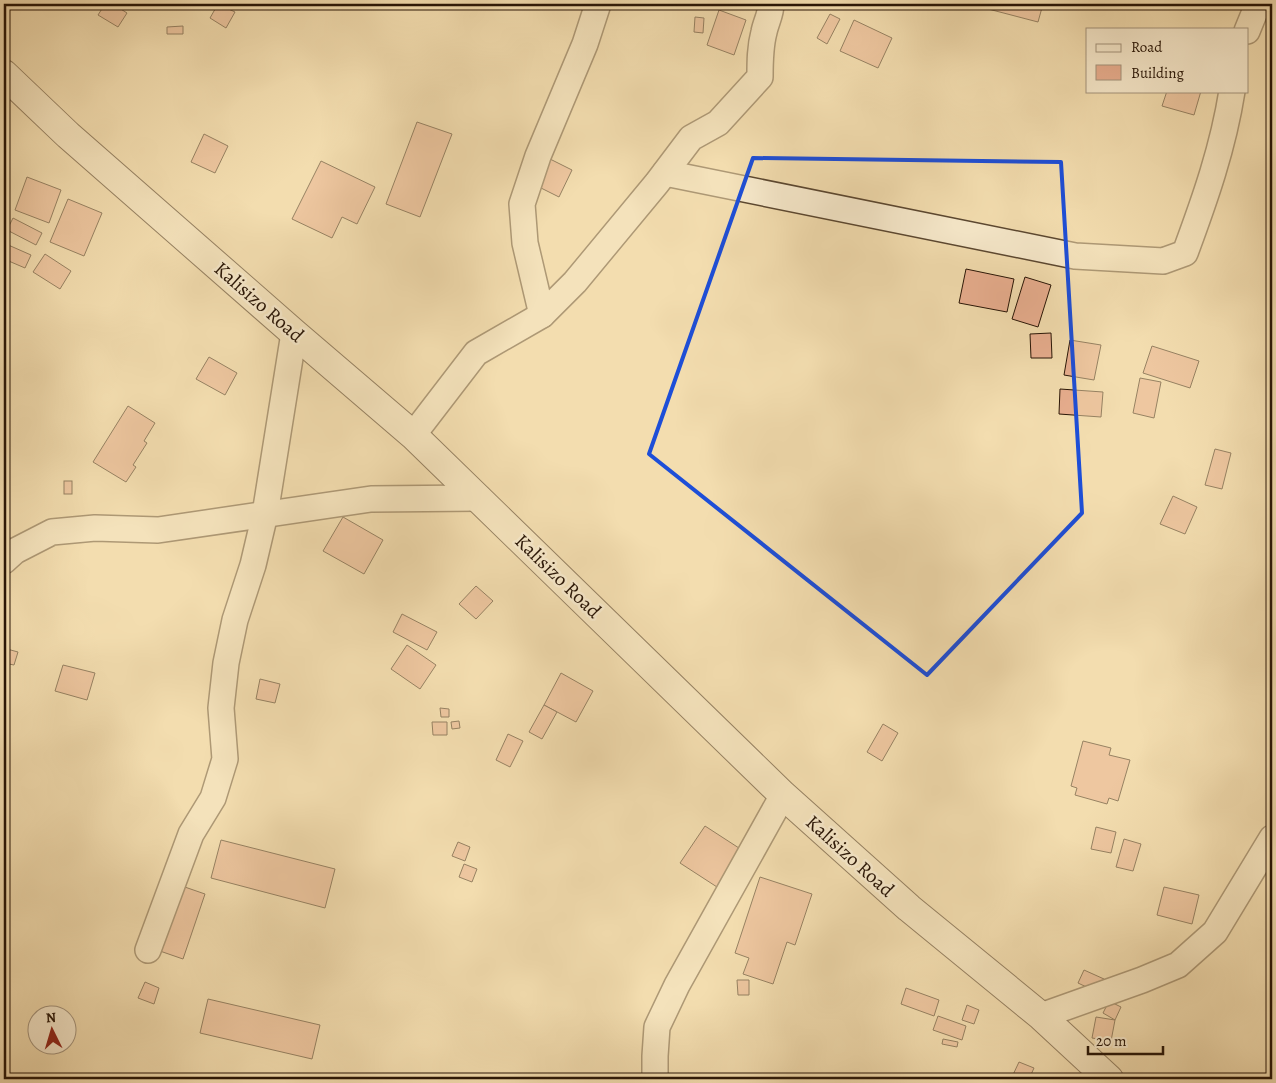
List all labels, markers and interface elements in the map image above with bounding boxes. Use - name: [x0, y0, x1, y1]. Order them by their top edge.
- legend: [1086, 28, 1248, 92]
- text: Road: [1131, 37, 1163, 57]
- text: Building: [1131, 63, 1184, 83]
- street label: Kalisizo Road: [208, 256, 310, 349]
- street label: Kalisizo Road: [509, 528, 607, 624]
- street label: Kalisizo Road: [800, 809, 900, 903]
- north arrow: [28, 1006, 78, 1056]
- text: N: [45, 1008, 57, 1027]
- scale bar: [1088, 1023, 1164, 1055]
- text: 20 m: [1096, 1031, 1127, 1051]

